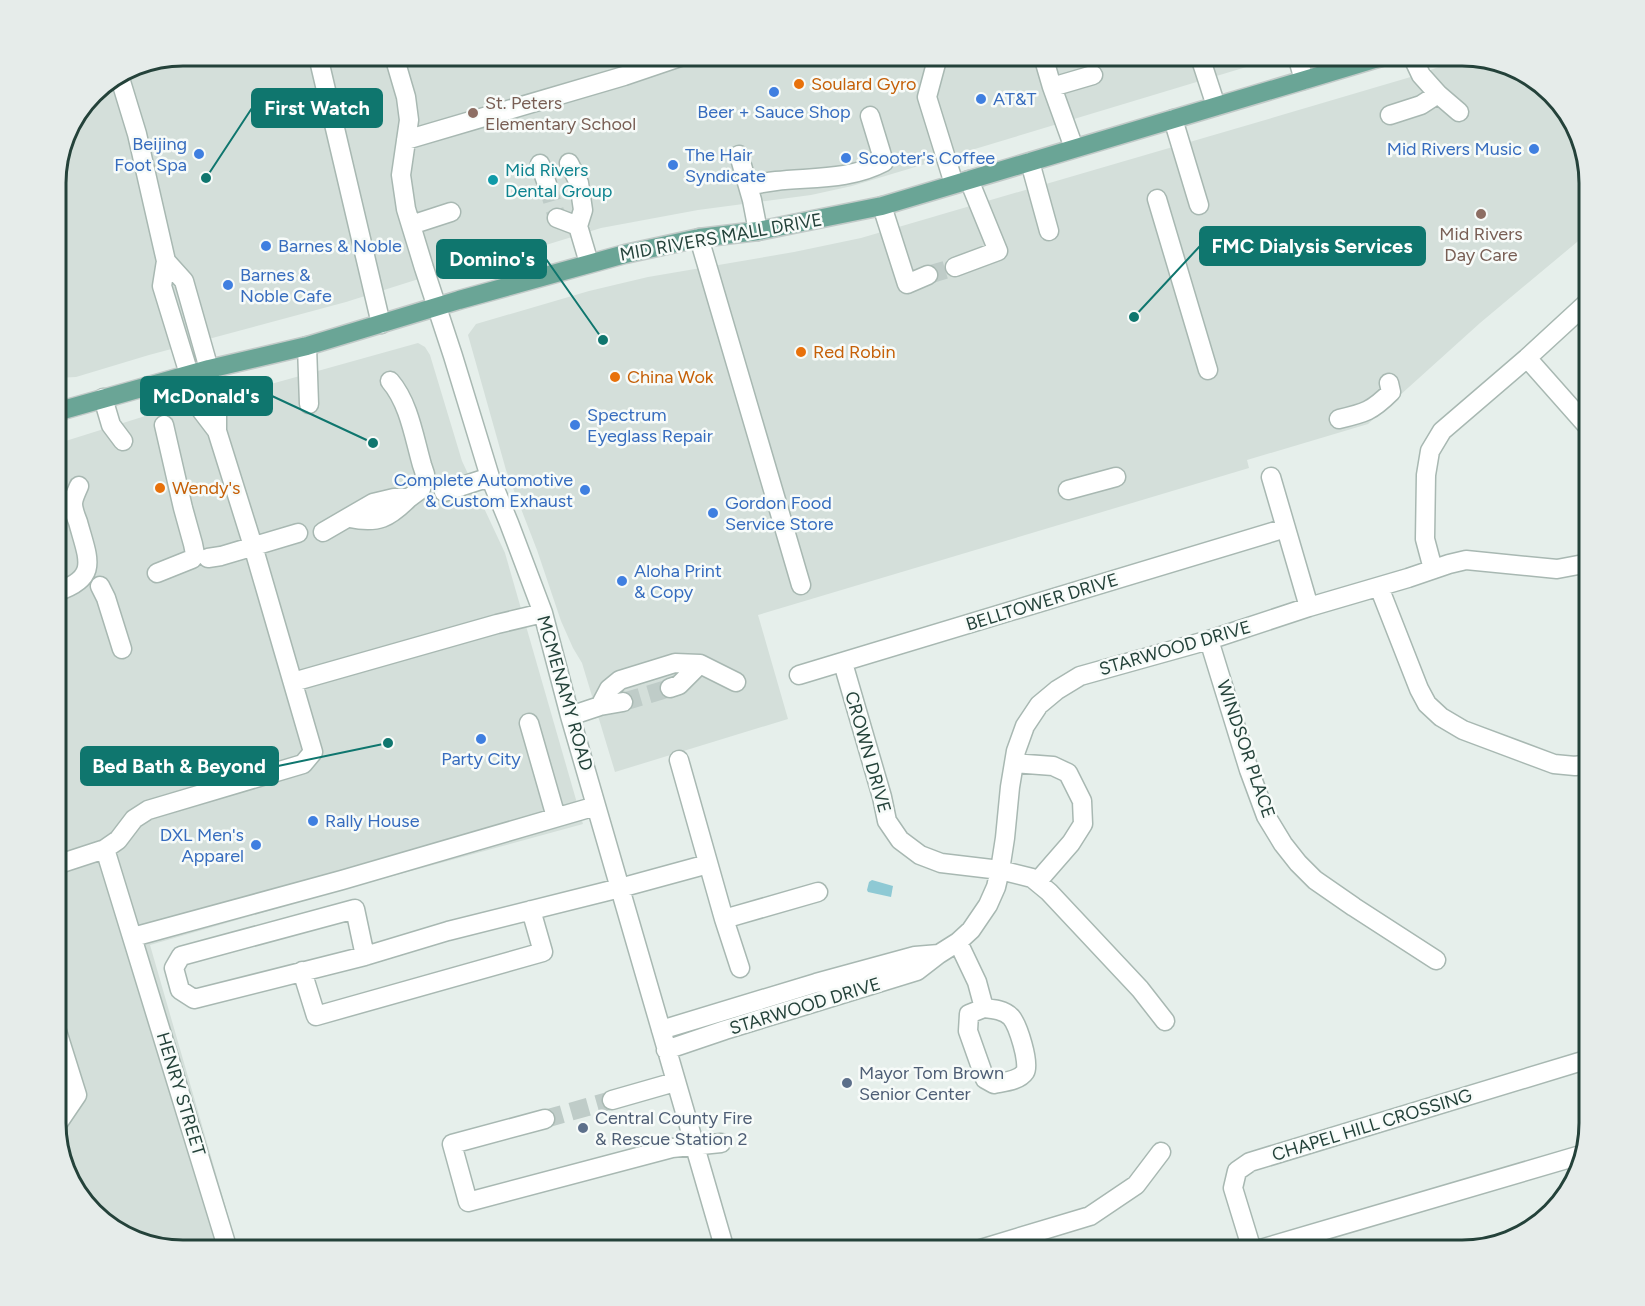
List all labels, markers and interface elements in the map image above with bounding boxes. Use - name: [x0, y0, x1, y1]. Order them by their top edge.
- place label: Soulard Gyro: [811, 73, 916, 95]
- marker: Soulard Gyro: [792, 77, 806, 91]
- marker: Beer + Sauce Shop: [767, 85, 781, 99]
- place label: AT&T: [993, 88, 1036, 110]
- callout: First Watch: [252, 89, 382, 127]
- place label: St. Peters Elementary School: [485, 92, 636, 135]
- marker: AT&T: [974, 92, 988, 106]
- text: First Watch: [264, 96, 370, 120]
- place label: Beer + Sauce Shop: [697, 101, 851, 123]
- marker: St. Peters Elementary School: [466, 106, 480, 120]
- place label: Beijing Foot Spa: [114, 133, 187, 176]
- place label: Mid Rivers Music: [1387, 138, 1522, 160]
- marker: Mid Rivers Music: [1527, 142, 1541, 156]
- place label: The Hair Syndicate: [685, 144, 766, 187]
- marker: Beijing Foot Spa: [192, 147, 206, 161]
- place label: Scooter's Coffee: [858, 147, 995, 169]
- marker: Scooter's Coffee: [839, 151, 853, 165]
- marker: The Hair Syndicate: [666, 158, 680, 172]
- place label: Mid Rivers Dental Group: [505, 159, 613, 202]
- marker: Mid Rivers Dental Group: [486, 173, 500, 187]
- marker: Mid Rivers Day Care: [1474, 207, 1488, 221]
- street label: MID RIVERS MALL DRIVE: [618, 208, 824, 266]
- place label: Mid Rivers Day Care: [1439, 223, 1523, 266]
- callout: FMC Dialysis Services: [1200, 227, 1425, 265]
- text: FMC Dialysis Services: [1212, 234, 1412, 258]
- place label: Barnes & Noble: [278, 235, 402, 257]
- marker: Barnes & Noble: [259, 239, 273, 253]
- callout: Domino's: [437, 240, 546, 278]
- text: Domino's: [449, 247, 535, 271]
- place label: Barnes & Noble Cafe: [240, 264, 332, 307]
- marker: Barnes & Noble Cafe: [221, 278, 235, 292]
- place label: Red Robin: [813, 341, 896, 363]
- marker: Red Robin: [794, 345, 808, 359]
- place label: China Wok: [627, 366, 714, 388]
- marker: China Wok: [608, 370, 622, 384]
- callout: McDonald's: [141, 377, 272, 415]
- text: McDonald's: [153, 384, 259, 408]
- place label: Spectrum Eyeglass Repair: [587, 404, 713, 447]
- marker: Spectrum Eyeglass Repair: [568, 418, 582, 432]
- place label: Complete Automotive & Custom Exhaust: [394, 469, 573, 512]
- place label: Wendy's: [172, 477, 240, 499]
- marker: Wendy's: [153, 481, 167, 495]
- marker: Complete Automotive & Custom Exhaust: [578, 483, 592, 497]
- place label: Gordon Food Service Store: [725, 492, 834, 535]
- marker: Gordon Food Service Store: [706, 506, 720, 520]
- place label: Aloha Print & Copy: [634, 560, 722, 603]
- street label: BELLTOWER DRIVE: [963, 568, 1121, 636]
- marker: Aloha Print & Copy: [615, 574, 629, 588]
- street label: MCMENAMY ROAD: [532, 613, 598, 773]
- street label: STARWOOD DRIVE: [1097, 616, 1253, 680]
- street label: WINDSOR PLACE: [1212, 677, 1280, 821]
- street label: CROWN DRIVE: [840, 689, 896, 815]
- marker: Party City: [474, 732, 488, 746]
- callout: Bed Bath & Beyond: [81, 747, 278, 785]
- place label: Party City: [441, 748, 521, 770]
- text: Bed Bath & Beyond: [92, 754, 266, 778]
- place label: Rally House: [325, 810, 420, 832]
- marker: Rally House: [306, 814, 320, 828]
- place label: DXL Men's Apparel: [160, 824, 244, 867]
- marker: DXL Men's Apparel: [249, 838, 263, 852]
- street label: STARWOOD DRIVE: [727, 973, 883, 1039]
- street label: HENRY STREET: [152, 1029, 210, 1159]
- place label: Mayor Tom Brown Senior Center: [859, 1062, 1004, 1105]
- marker: Mayor Tom Brown Senior Center: [840, 1076, 854, 1090]
- street label: CHAPEL HILL CROSSING: [1269, 1084, 1475, 1166]
- place label: Central County Fire & Rescue Station 2: [595, 1107, 753, 1150]
- marker: Central County Fire & Rescue Station 2: [576, 1121, 590, 1135]

